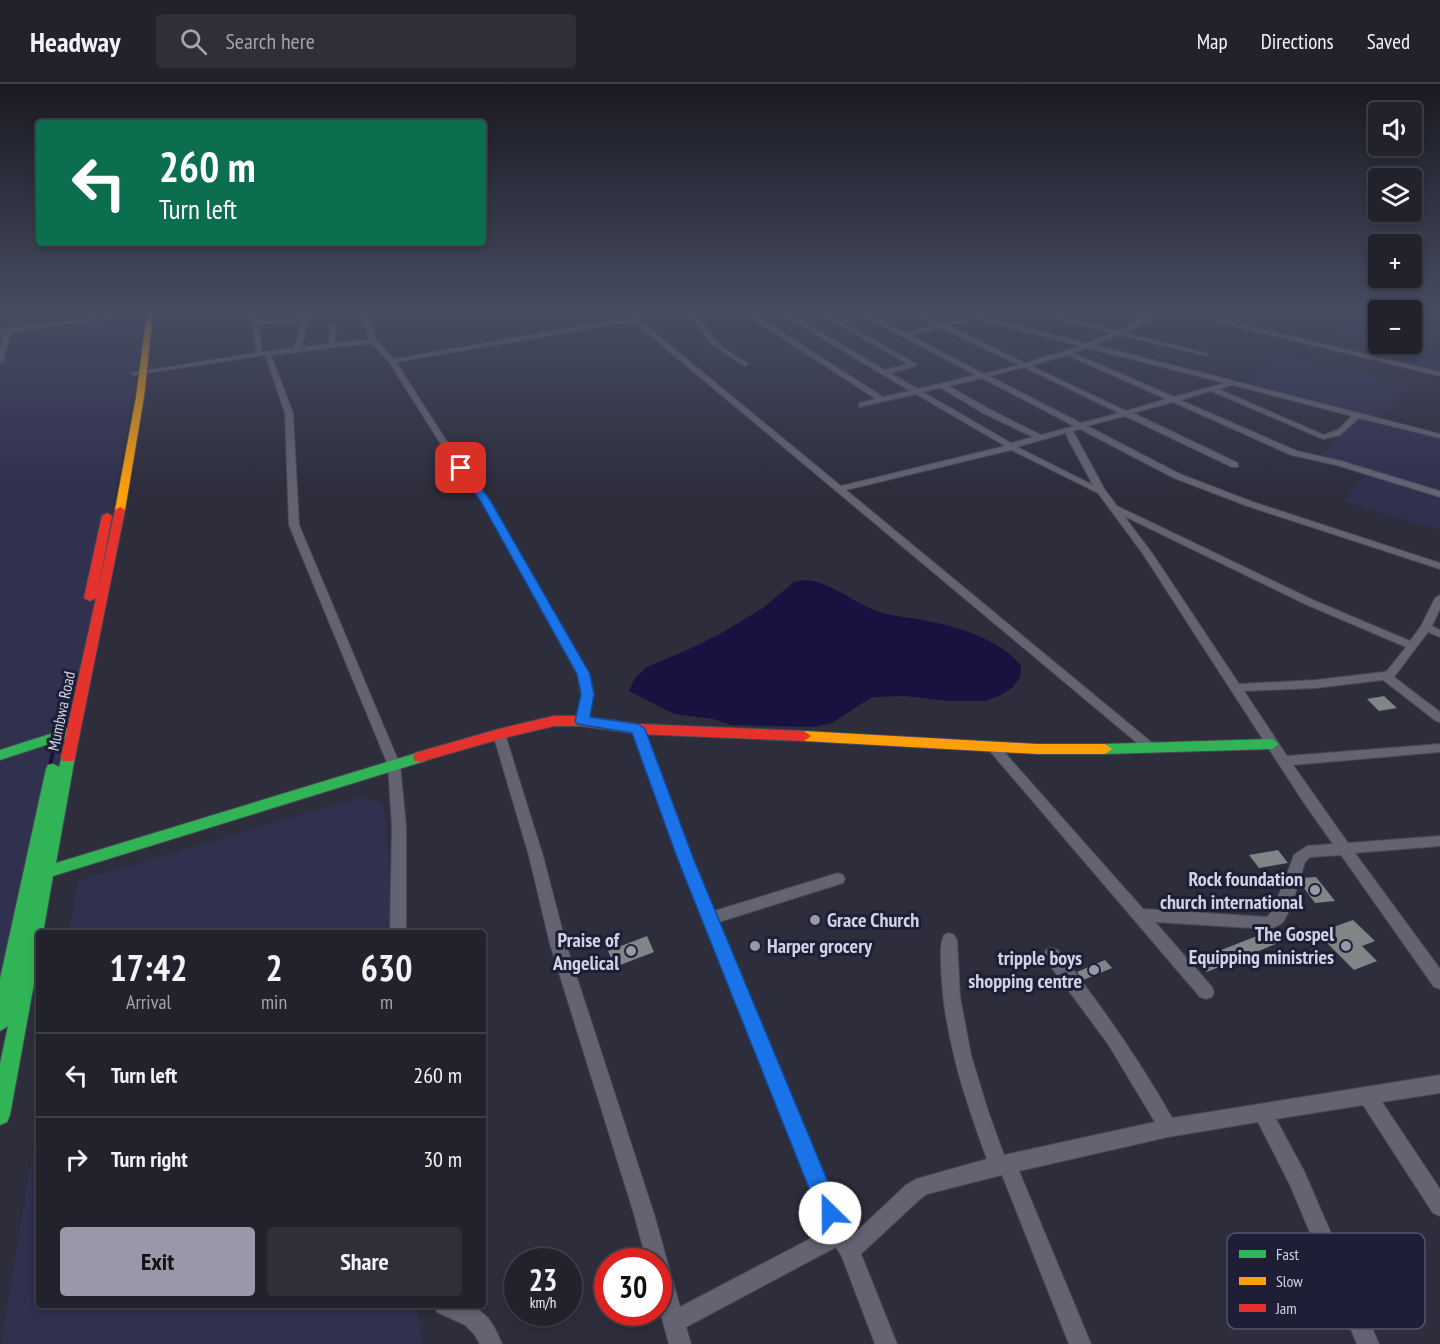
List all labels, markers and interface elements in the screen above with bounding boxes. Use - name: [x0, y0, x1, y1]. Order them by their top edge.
- search box: [156, 14, 576, 68]
- text: Headway: [30, 23, 120, 60]
- icon: search: [177, 25, 210, 58]
- text: Search here: [225, 27, 315, 55]
- text: Map: [1197, 28, 1228, 55]
- text: Directions: [1261, 28, 1334, 55]
- text: Saved: [1367, 28, 1410, 55]
- map controls: [1368, 102, 1422, 354]
- button: sound: [1368, 102, 1422, 156]
- text: 260 m: [159, 139, 256, 194]
- icon: left: [60, 144, 138, 222]
- button: layers: [1368, 168, 1422, 222]
- text: Turn left: [159, 192, 237, 226]
- button: +: [1368, 234, 1422, 288]
- button: −: [1368, 300, 1422, 354]
- pin: [435, 442, 486, 493]
- icon: arrive: [444, 451, 477, 484]
- street label: Mumbwa Road: [43, 669, 79, 753]
- place label: Rock foundation church international: [1160, 866, 1303, 915]
- marker: Rock foundation church international: [1308, 883, 1322, 897]
- place label: Grace Church: [827, 907, 919, 933]
- marker: Grace Church: [808, 913, 822, 927]
- place label: The Gospel Equipping ministries: [1189, 921, 1334, 970]
- place label: Praise of Angelical: [552, 927, 621, 976]
- place label: Harper grocery: [767, 933, 873, 959]
- marker: Harper grocery: [748, 939, 762, 953]
- marker: The Gospel Equipping ministries: [1339, 939, 1353, 953]
- text: 17:42: [110, 944, 187, 991]
- text: 2: [265, 944, 283, 991]
- text: 630: [361, 944, 412, 991]
- marker: Praise of Angelical: [624, 944, 638, 958]
- place label: tripple boys shopping centre: [968, 945, 1082, 994]
- marker: tripple boys shopping centre: [1087, 963, 1101, 977]
- text: Arrival: [126, 989, 171, 1015]
- text: min: [261, 989, 287, 1015]
- text: m: [380, 989, 393, 1015]
- icon: left: [60, 1059, 93, 1092]
- text: Turn left: [111, 1061, 177, 1089]
- text: 260 m: [413, 1061, 462, 1089]
- icon: right: [60, 1143, 93, 1176]
- text: Turn right: [111, 1145, 188, 1173]
- text: 30 m: [423, 1145, 462, 1173]
- position arrow: [798, 1181, 862, 1245]
- button: Exit: [60, 1227, 255, 1296]
- button: Share: [267, 1227, 462, 1296]
- legend: [1227, 1233, 1425, 1329]
- text: Fast: [1276, 1244, 1299, 1264]
- speed limit sign: 30: [594, 1248, 672, 1326]
- text: 23: [529, 1260, 557, 1299]
- text: Slow: [1276, 1271, 1303, 1291]
- text: km/h: [530, 1293, 556, 1312]
- text: Jam: [1275, 1298, 1297, 1318]

